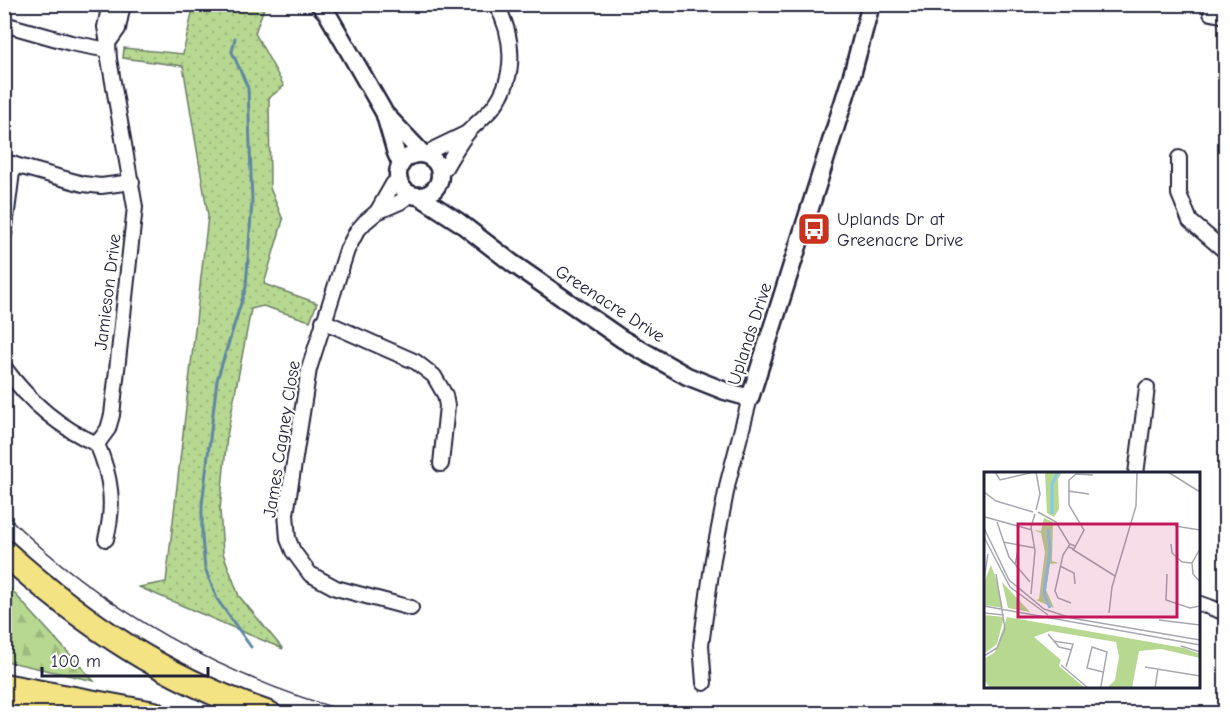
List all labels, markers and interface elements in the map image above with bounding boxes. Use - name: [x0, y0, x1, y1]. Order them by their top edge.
- place label: Uplands Dr at Greenacre Drive: [837, 209, 963, 251]
- bus stop icon: Uplands Dr at Greenacre Drive: [796, 211, 832, 247]
- street label: Jamieson Drive: [90, 233, 126, 351]
- street label: Greenacre Drive: [551, 261, 669, 347]
- street label: Uplands Drive: [723, 280, 777, 388]
- street label: James Cagney Close: [259, 359, 305, 519]
- inset map: [984, 472, 1200, 688]
- scale bar: [42, 640, 208, 678]
- text: 100 m: [51, 651, 101, 672]

